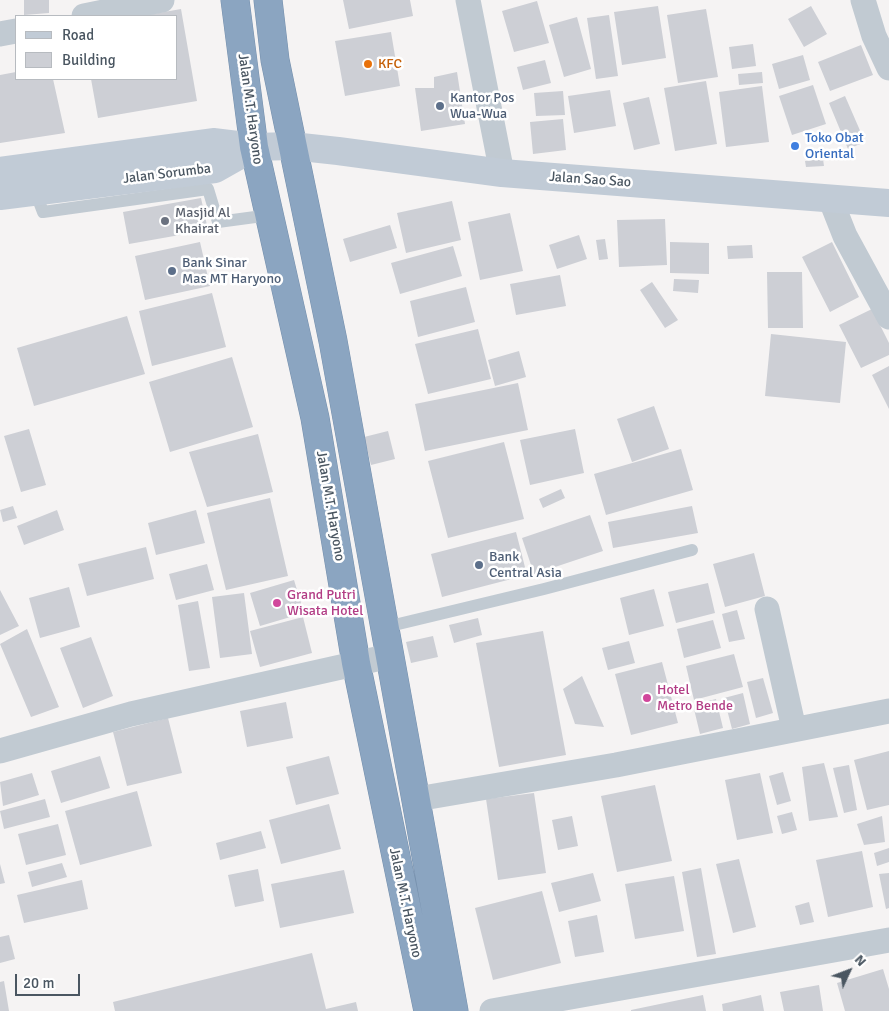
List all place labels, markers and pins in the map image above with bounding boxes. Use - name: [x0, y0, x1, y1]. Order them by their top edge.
- place label: KFC: [378, 56, 402, 72]
- marker: KFC: [362, 58, 374, 70]
- place label: Kantor Pos Wua-Wua: [450, 90, 514, 122]
- marker: Kantor Pos Wua-Wua: [434, 100, 446, 112]
- place label: Toko Obat Oriental: [805, 130, 864, 162]
- marker: Toko Obat Oriental: [789, 140, 801, 152]
- place label: Masjid Al Khairat: [175, 205, 230, 238]
- marker: Masjid Al Khairat: [159, 215, 171, 227]
- place label: Bank Sinar Mas MT Haryono: [182, 255, 281, 288]
- marker: Bank Sinar Mas MT Haryono: [166, 265, 178, 277]
- place label: Bank Central Asia: [489, 549, 562, 582]
- marker: Bank Central Asia: [473, 559, 485, 571]
- place label: Grand Putri Wisata Hotel: [287, 587, 363, 620]
- marker: Grand Putri Wisata Hotel: [271, 597, 283, 609]
- place label: Hotel Metro Bende: [657, 682, 733, 714]
- marker: Hotel Metro Bende: [641, 692, 653, 704]

